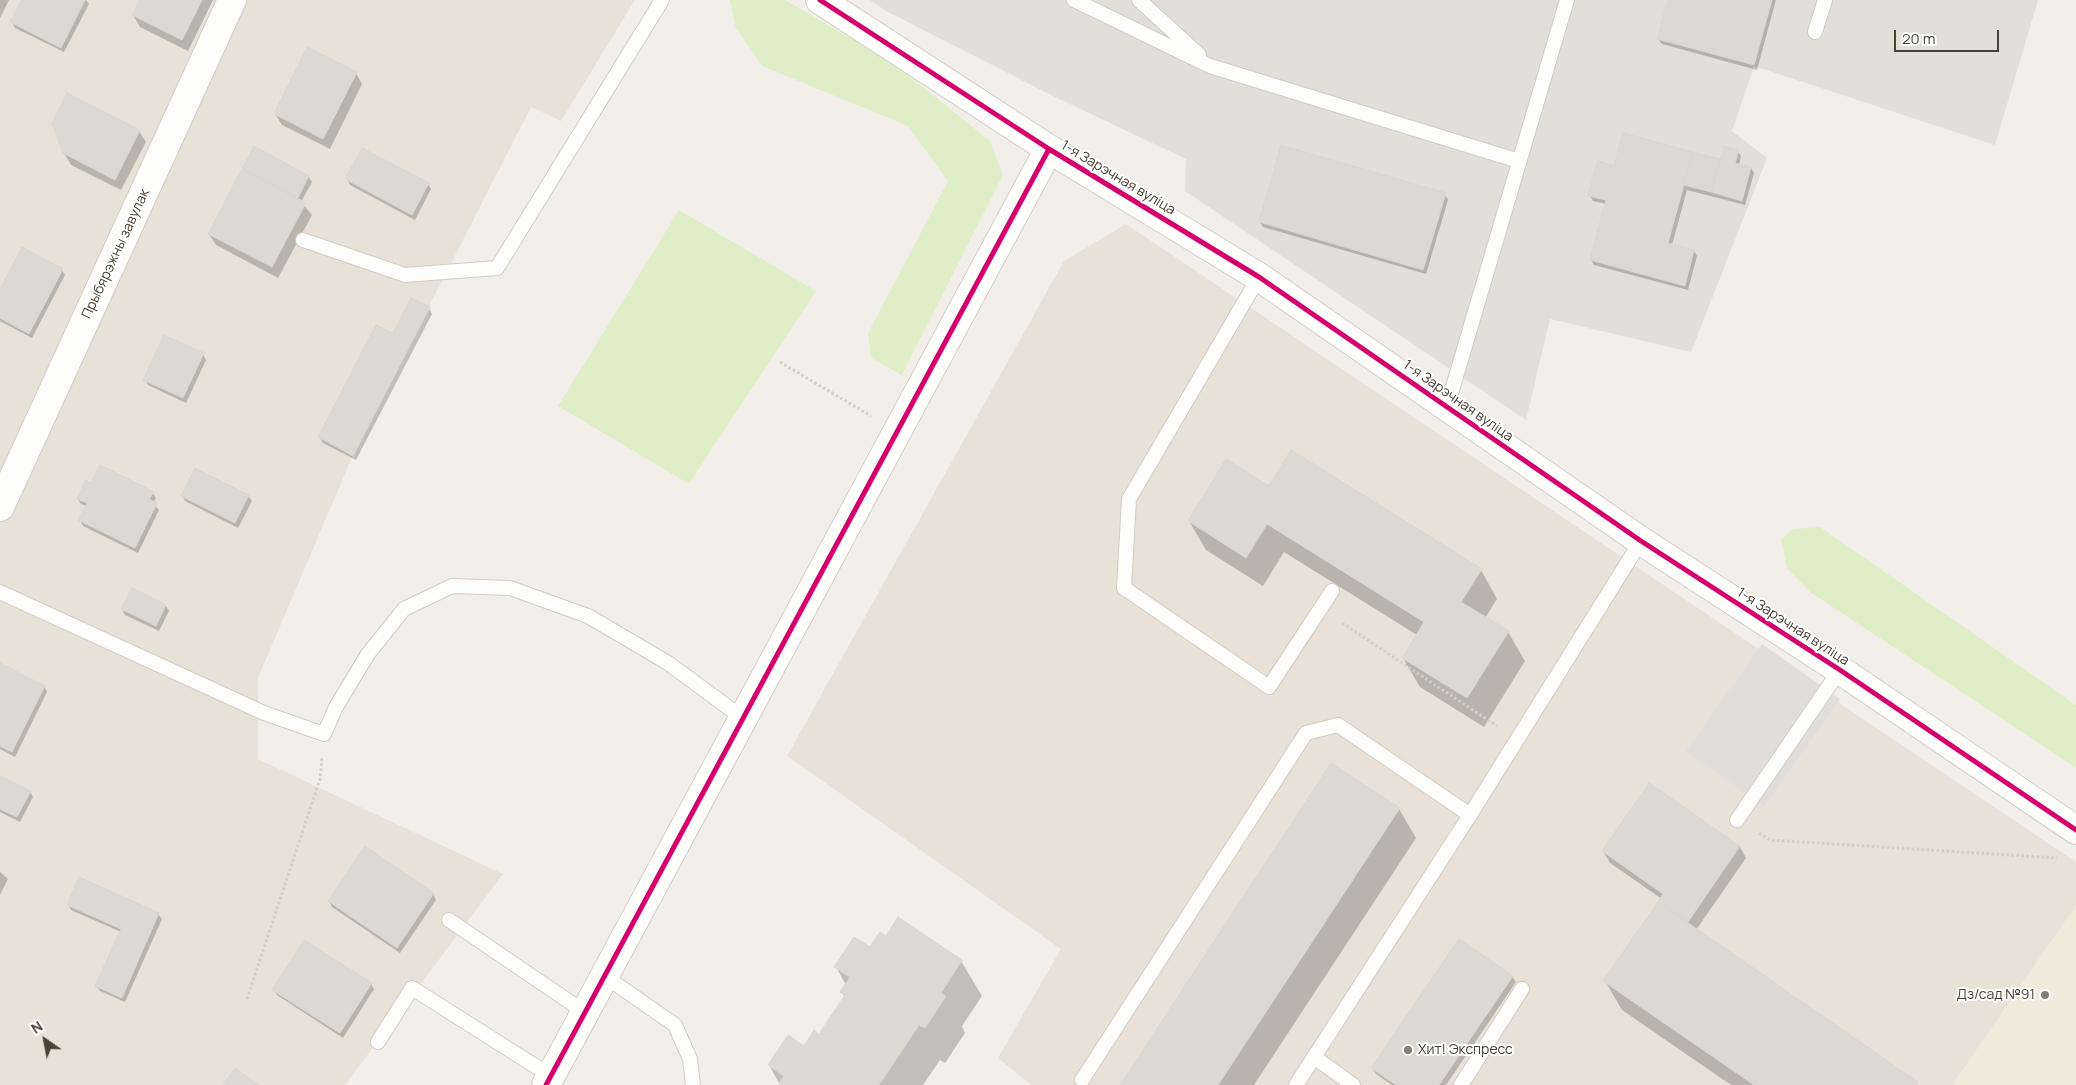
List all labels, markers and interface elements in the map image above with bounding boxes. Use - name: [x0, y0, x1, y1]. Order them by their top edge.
- scale bar: [1896, 20, 2001, 52]
- text: 20 m: [1902, 28, 1935, 49]
- street label: 1-я Зарэчная вуліца: [1058, 137, 1178, 219]
- street label: Прыбярэжны завулак: [78, 186, 154, 322]
- street label: 1-я Зарэчная вуліца: [1400, 357, 1516, 445]
- street label: 1-я Зарэчная вуліца: [1734, 584, 1852, 670]
- place label: Дз/сад №91: [1957, 987, 2035, 1003]
- marker: Дз/сад №91: [2039, 989, 2051, 1001]
- north arrow: [20, 1015, 70, 1065]
- text: N: [27, 1016, 46, 1038]
- place label: Хит! Экспресс: [1418, 1042, 1513, 1058]
- marker: Хит! Экспресс: [1402, 1044, 1414, 1056]

